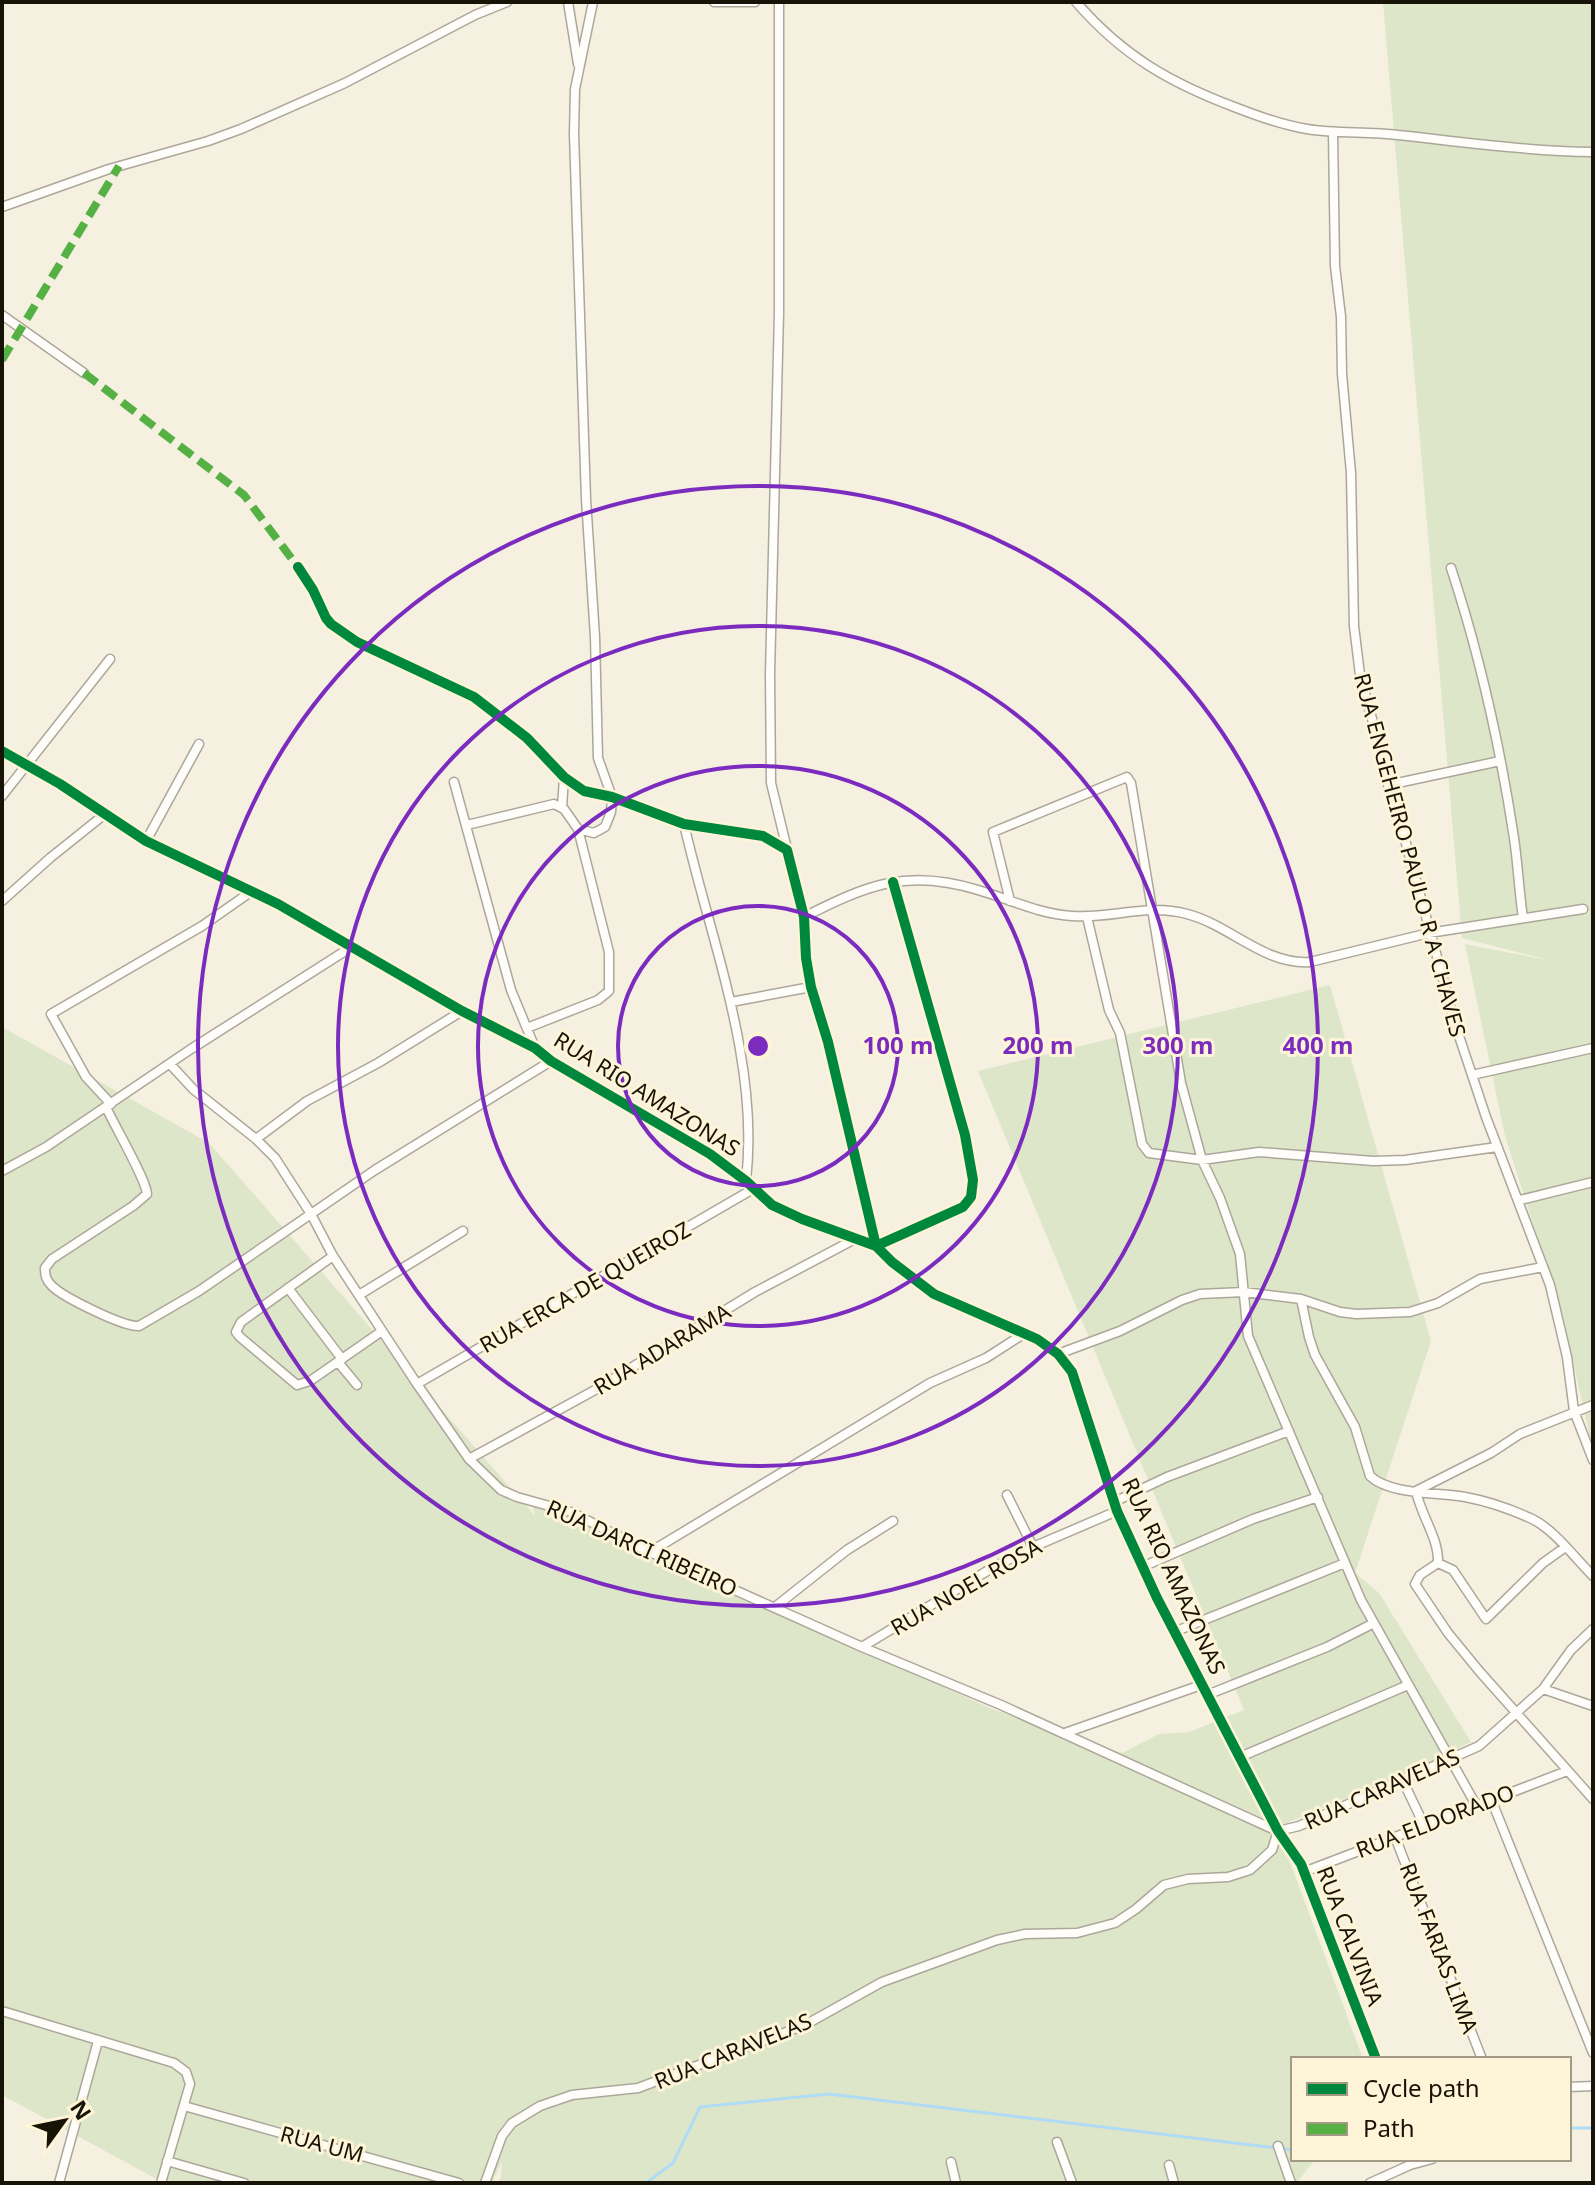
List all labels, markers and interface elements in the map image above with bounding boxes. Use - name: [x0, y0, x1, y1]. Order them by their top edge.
- street label: RUA ENGEHEIRO PAULO R A CHAVES: [1348, 669, 1474, 1040]
- street label: RUA RIO AMAZONAS: [549, 1024, 746, 1163]
- text: 100 m: [863, 1028, 933, 1061]
- text: 200 m: [1003, 1028, 1073, 1061]
- text: 300 m: [1143, 1028, 1213, 1061]
- text: 400 m: [1283, 1028, 1353, 1061]
- centre of rings: [744, 1032, 772, 1060]
- street label: RUA ERCA DE QUEIROZ: [473, 1213, 696, 1359]
- street label: RUA ADARAMA: [587, 1295, 736, 1401]
- street label: RUA RIO AMAZONAS: [1116, 1472, 1234, 1679]
- street label: RUA DARCI RIBEIRO: [542, 1492, 743, 1603]
- street label: RUA NOEL ROSA: [885, 1530, 1047, 1642]
- street label: RUA CARAVELAS: [1299, 1740, 1464, 1836]
- street label: RUA ELDORADO: [1351, 1776, 1518, 1864]
- street label: RUA FARIAS LIMA: [1394, 1858, 1487, 2038]
- street label: RUA CALVINIA: [1311, 1862, 1392, 2011]
- street label: RUA CARAVELAS: [649, 2005, 816, 2095]
- legend: [1291, 2057, 1571, 2161]
- text: Cycle path: [1363, 2071, 1480, 2104]
- north arrow: [24, 2081, 104, 2161]
- text: N: [64, 2094, 99, 2125]
- text: Path: [1363, 2111, 1414, 2144]
- street label: RUA UM: [277, 2117, 367, 2169]

